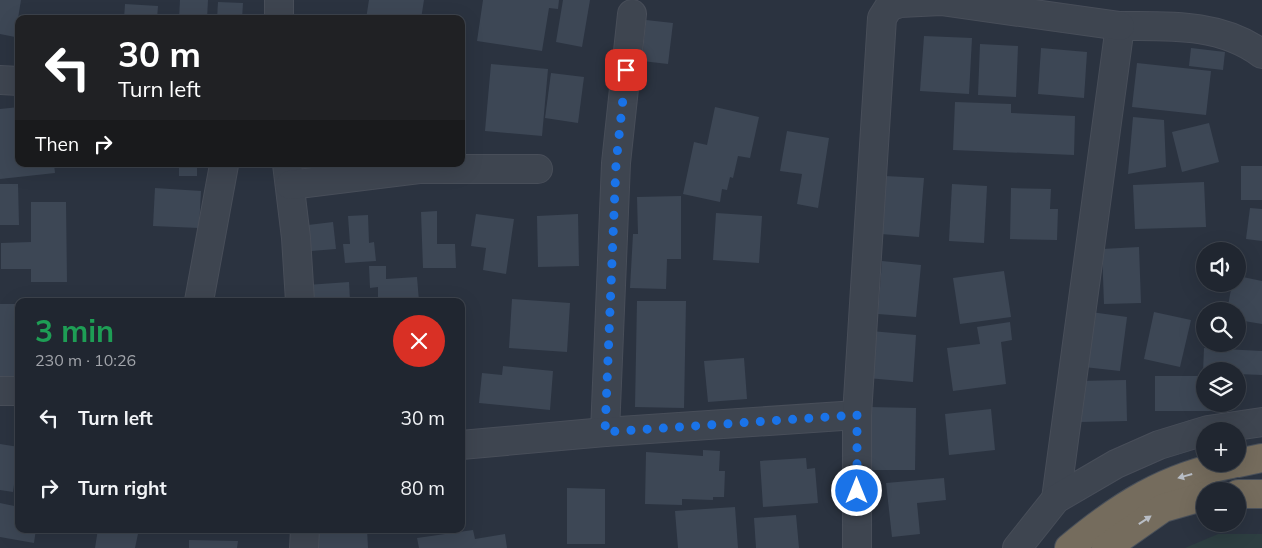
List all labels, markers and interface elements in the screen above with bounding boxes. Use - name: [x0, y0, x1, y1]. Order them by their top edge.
- text: 30 m: [118, 32, 201, 76]
- icon: left: [35, 35, 100, 100]
- pin: [605, 49, 647, 91]
- icon: arrive: [612, 56, 640, 84]
- text: Turn left: [118, 75, 201, 103]
- icon: right: [89, 130, 117, 158]
- text: Then: [35, 132, 79, 156]
- map controls: [1196, 242, 1246, 532]
- button: sound: [1196, 242, 1246, 292]
- button: search: [1196, 302, 1246, 352]
- text: 3 min: [35, 312, 114, 350]
- button: close: [393, 315, 445, 367]
- text: 230 m · 10:26: [35, 350, 136, 370]
- button: layers: [1196, 362, 1246, 412]
- icon: left: [35, 404, 63, 432]
- text: Turn left: [78, 406, 153, 430]
- text: 30 m: [401, 406, 445, 430]
- button: +: [1196, 422, 1246, 472]
- position arrow: [830, 464, 882, 516]
- one-way arrow: [1177, 473, 1192, 481]
- icon: right: [35, 474, 63, 502]
- text: Turn right: [78, 476, 167, 500]
- text: 80 m: [401, 476, 445, 500]
- button: −: [1196, 482, 1246, 532]
- one-way arrow: [1139, 515, 1152, 525]

